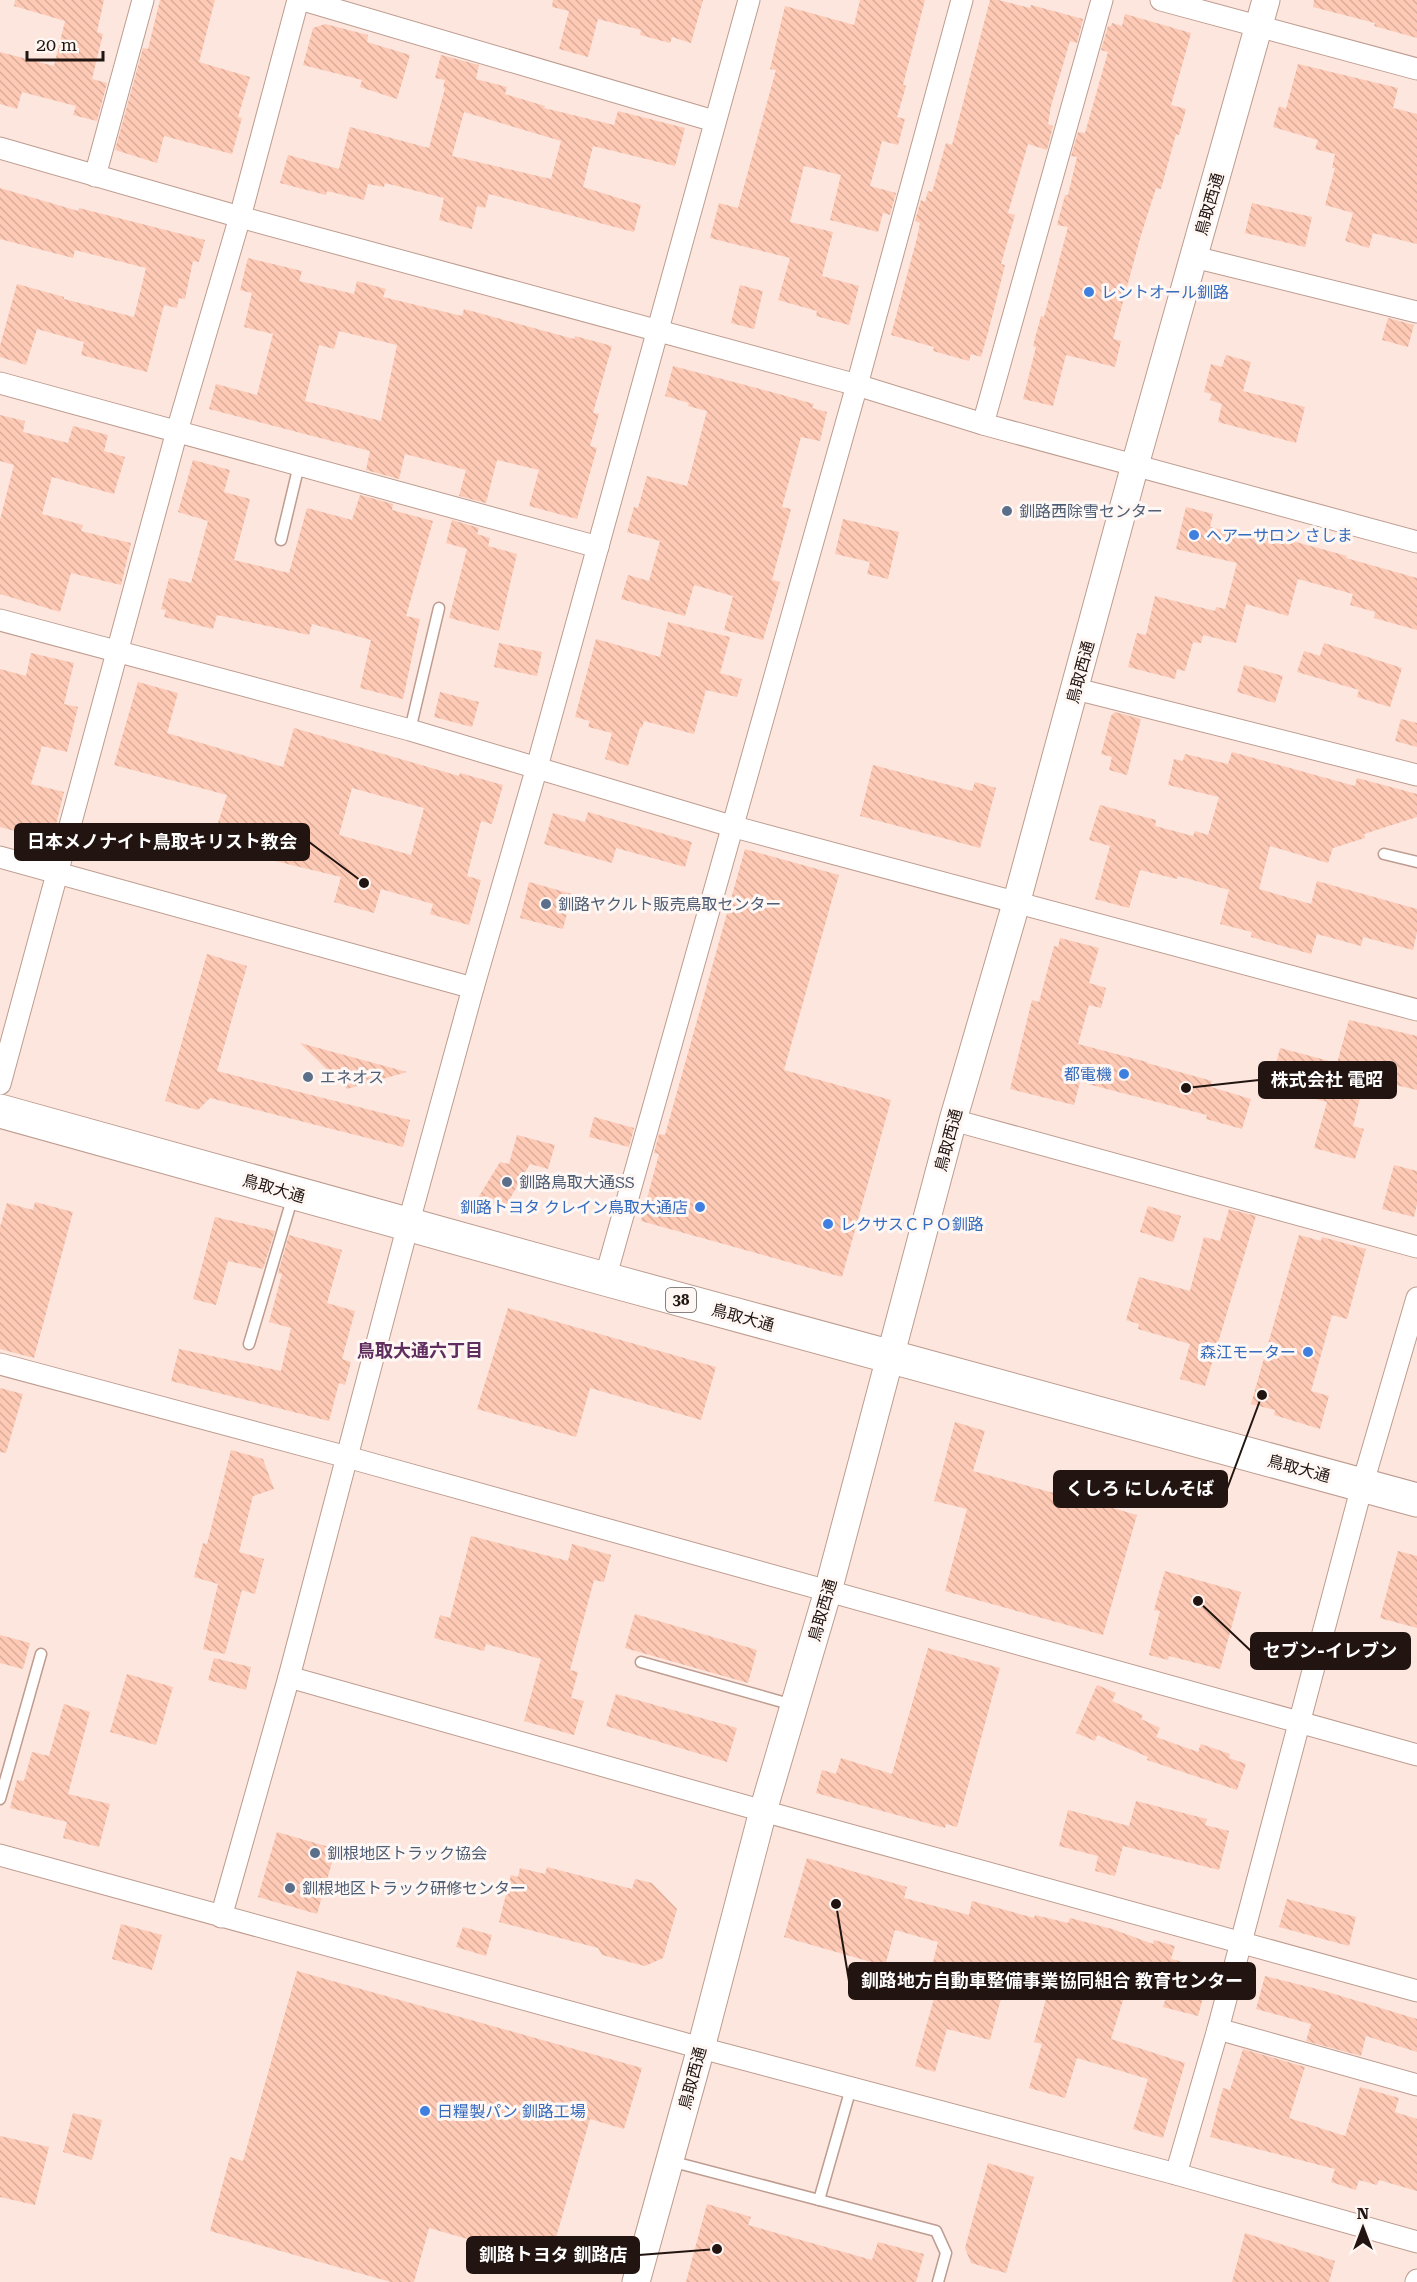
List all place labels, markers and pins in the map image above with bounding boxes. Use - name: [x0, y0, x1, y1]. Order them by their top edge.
- place label: レントオール釧路: [1101, 283, 1229, 302]
- marker: レントオール釧路: [1082, 285, 1096, 299]
- place label: 釧路西除雪センター: [1019, 502, 1163, 521]
- marker: 釧路西除雪センター: [1000, 504, 1014, 518]
- place label: ヘアーサロン さしま: [1206, 526, 1353, 545]
- marker: ヘアーサロン さしま: [1187, 528, 1201, 542]
- callout: 日本メノナイト鳥取キリスト教会: [15, 824, 309, 860]
- place label: 釧路ヤクルト販売鳥取センター: [558, 895, 782, 914]
- marker: 釧路ヤクルト販売鳥取センター: [539, 897, 553, 911]
- callout: 株式会社 電昭: [1259, 1062, 1396, 1098]
- place label: 都電機: [1064, 1065, 1112, 1084]
- marker: 都電機: [1117, 1067, 1131, 1081]
- place label: エネオス: [320, 1068, 384, 1087]
- marker: エネオス: [301, 1070, 315, 1084]
- place label: 釧路鳥取大通SS: [519, 1173, 635, 1192]
- marker: 釧路鳥取大通SS: [500, 1175, 514, 1189]
- place label: 釧路トヨタ クレイン鳥取大通店: [460, 1198, 688, 1217]
- marker: 釧路トヨタ クレイン鳥取大通店: [693, 1200, 707, 1214]
- place label: レクサスＣＰＯ釧路: [840, 1215, 984, 1234]
- marker: レクサスＣＰＯ釧路: [821, 1217, 835, 1231]
- place label: 森江モーター: [1200, 1343, 1296, 1362]
- marker: 森江モーター: [1301, 1345, 1315, 1359]
- callout: くしろ にしんそば: [1054, 1471, 1227, 1507]
- callout: セブン-イレブン: [1251, 1633, 1410, 1669]
- place label: 釧根地区トラック協会: [327, 1844, 487, 1863]
- marker: 釧根地区トラック協会: [308, 1846, 322, 1860]
- place label: 釧根地区トラック研修センター: [302, 1879, 526, 1898]
- marker: 釧根地区トラック研修センター: [283, 1881, 297, 1895]
- callout: 釧路地方自動車整備事業協同組合 教育センター: [849, 1963, 1255, 1999]
- place label: 日糧製パン 釧路工場: [437, 2102, 586, 2121]
- marker: 日糧製パン 釧路工場: [418, 2104, 432, 2118]
- callout: 釧路トヨタ 釧路店: [467, 2237, 639, 2273]

